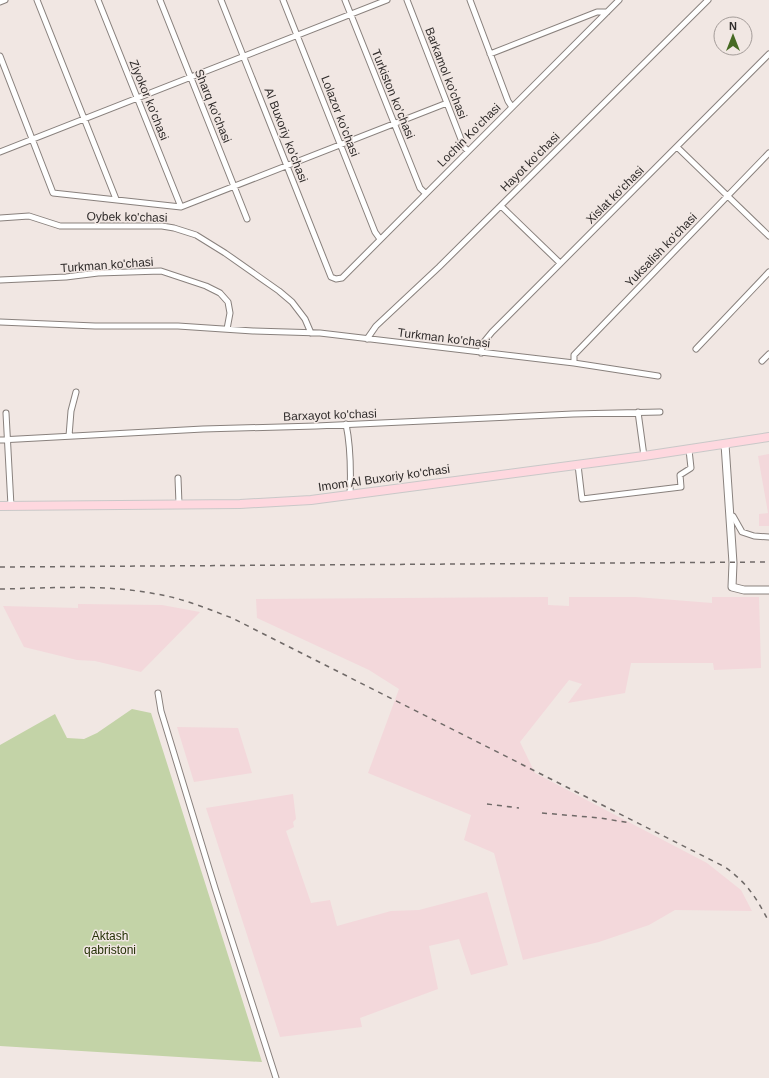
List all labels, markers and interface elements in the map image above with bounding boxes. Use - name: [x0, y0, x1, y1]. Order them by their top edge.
- north arrow: [713, 16, 753, 56]
- text: N: [729, 20, 737, 32]
- street label: Barkamol ko'chasi: [422, 25, 470, 121]
- street label: Turkiston ko'chasi: [369, 47, 417, 141]
- street label: Ziyokor ko'chasi: [126, 58, 172, 142]
- street label: Sharq ko'chasi: [192, 67, 234, 145]
- street label: Lolazor ko'chasi: [318, 74, 362, 158]
- street label: Al Buxoriy ko'chasi: [261, 86, 311, 184]
- street label: Lochin Ko'chasi: [434, 100, 504, 170]
- street label: Hayot ko'chasi: [498, 130, 562, 194]
- street label: Xislat ko'chasi: [583, 163, 647, 227]
- street label: Oybek ko'chasi: [86, 209, 168, 225]
- street label: Yuksalish ko'chasi: [622, 210, 700, 290]
- street label: Turkman ko'chasi: [60, 255, 154, 275]
- street label: Turkman ko'chasi: [397, 325, 491, 351]
- street label: Barxayot ko'chasi: [283, 406, 377, 424]
- street label: Imom Al Buxoriy ko'chasi: [317, 462, 451, 494]
- park label: Aktash qabristoni: [84, 929, 136, 957]

